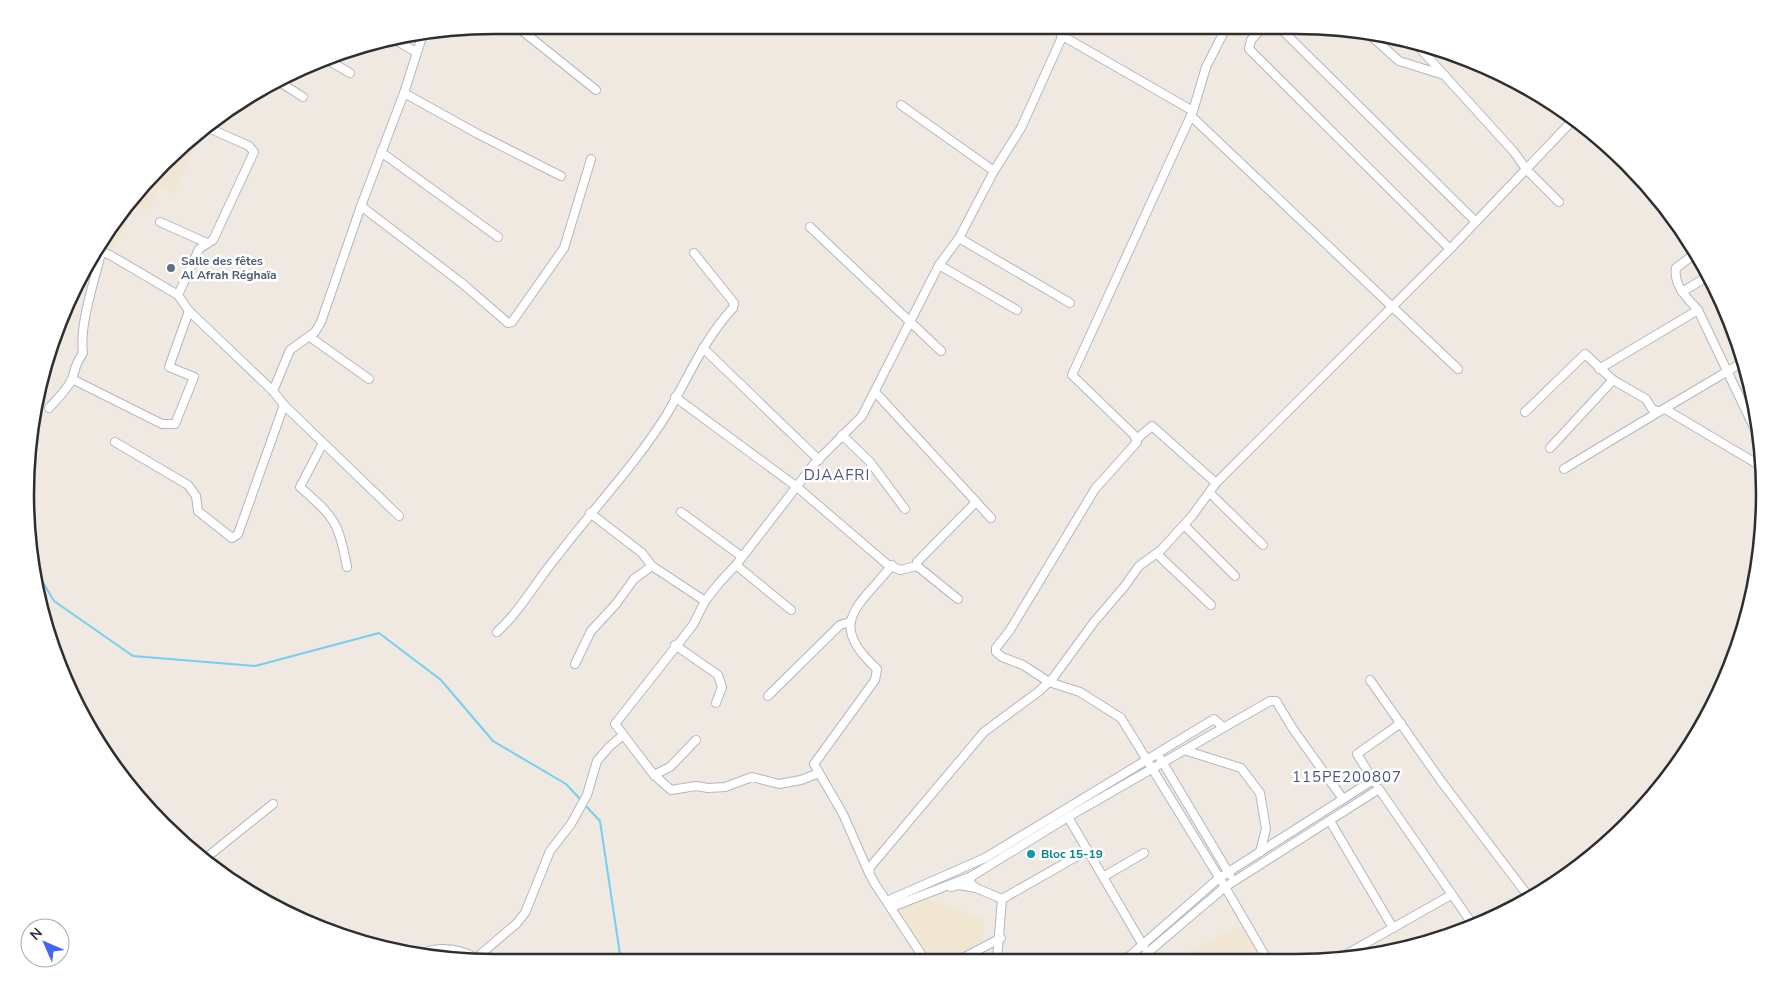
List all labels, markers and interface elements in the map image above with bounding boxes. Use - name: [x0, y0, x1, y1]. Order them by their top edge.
- place label: Salle des fêtes Al Afrah Réghaïa: [181, 253, 277, 283]
- marker: Salle des fêtes Al Afrah Réghaïa: [165, 262, 177, 274]
- district label: DJAAFRI: [804, 465, 870, 485]
- district label: 115PE200807: [1292, 767, 1402, 787]
- place label: Bloc 15-19: [1041, 846, 1103, 862]
- marker: Bloc 15-19: [1025, 848, 1037, 860]
- north arrow: [20, 918, 70, 968]
- text: N: [26, 924, 47, 945]

